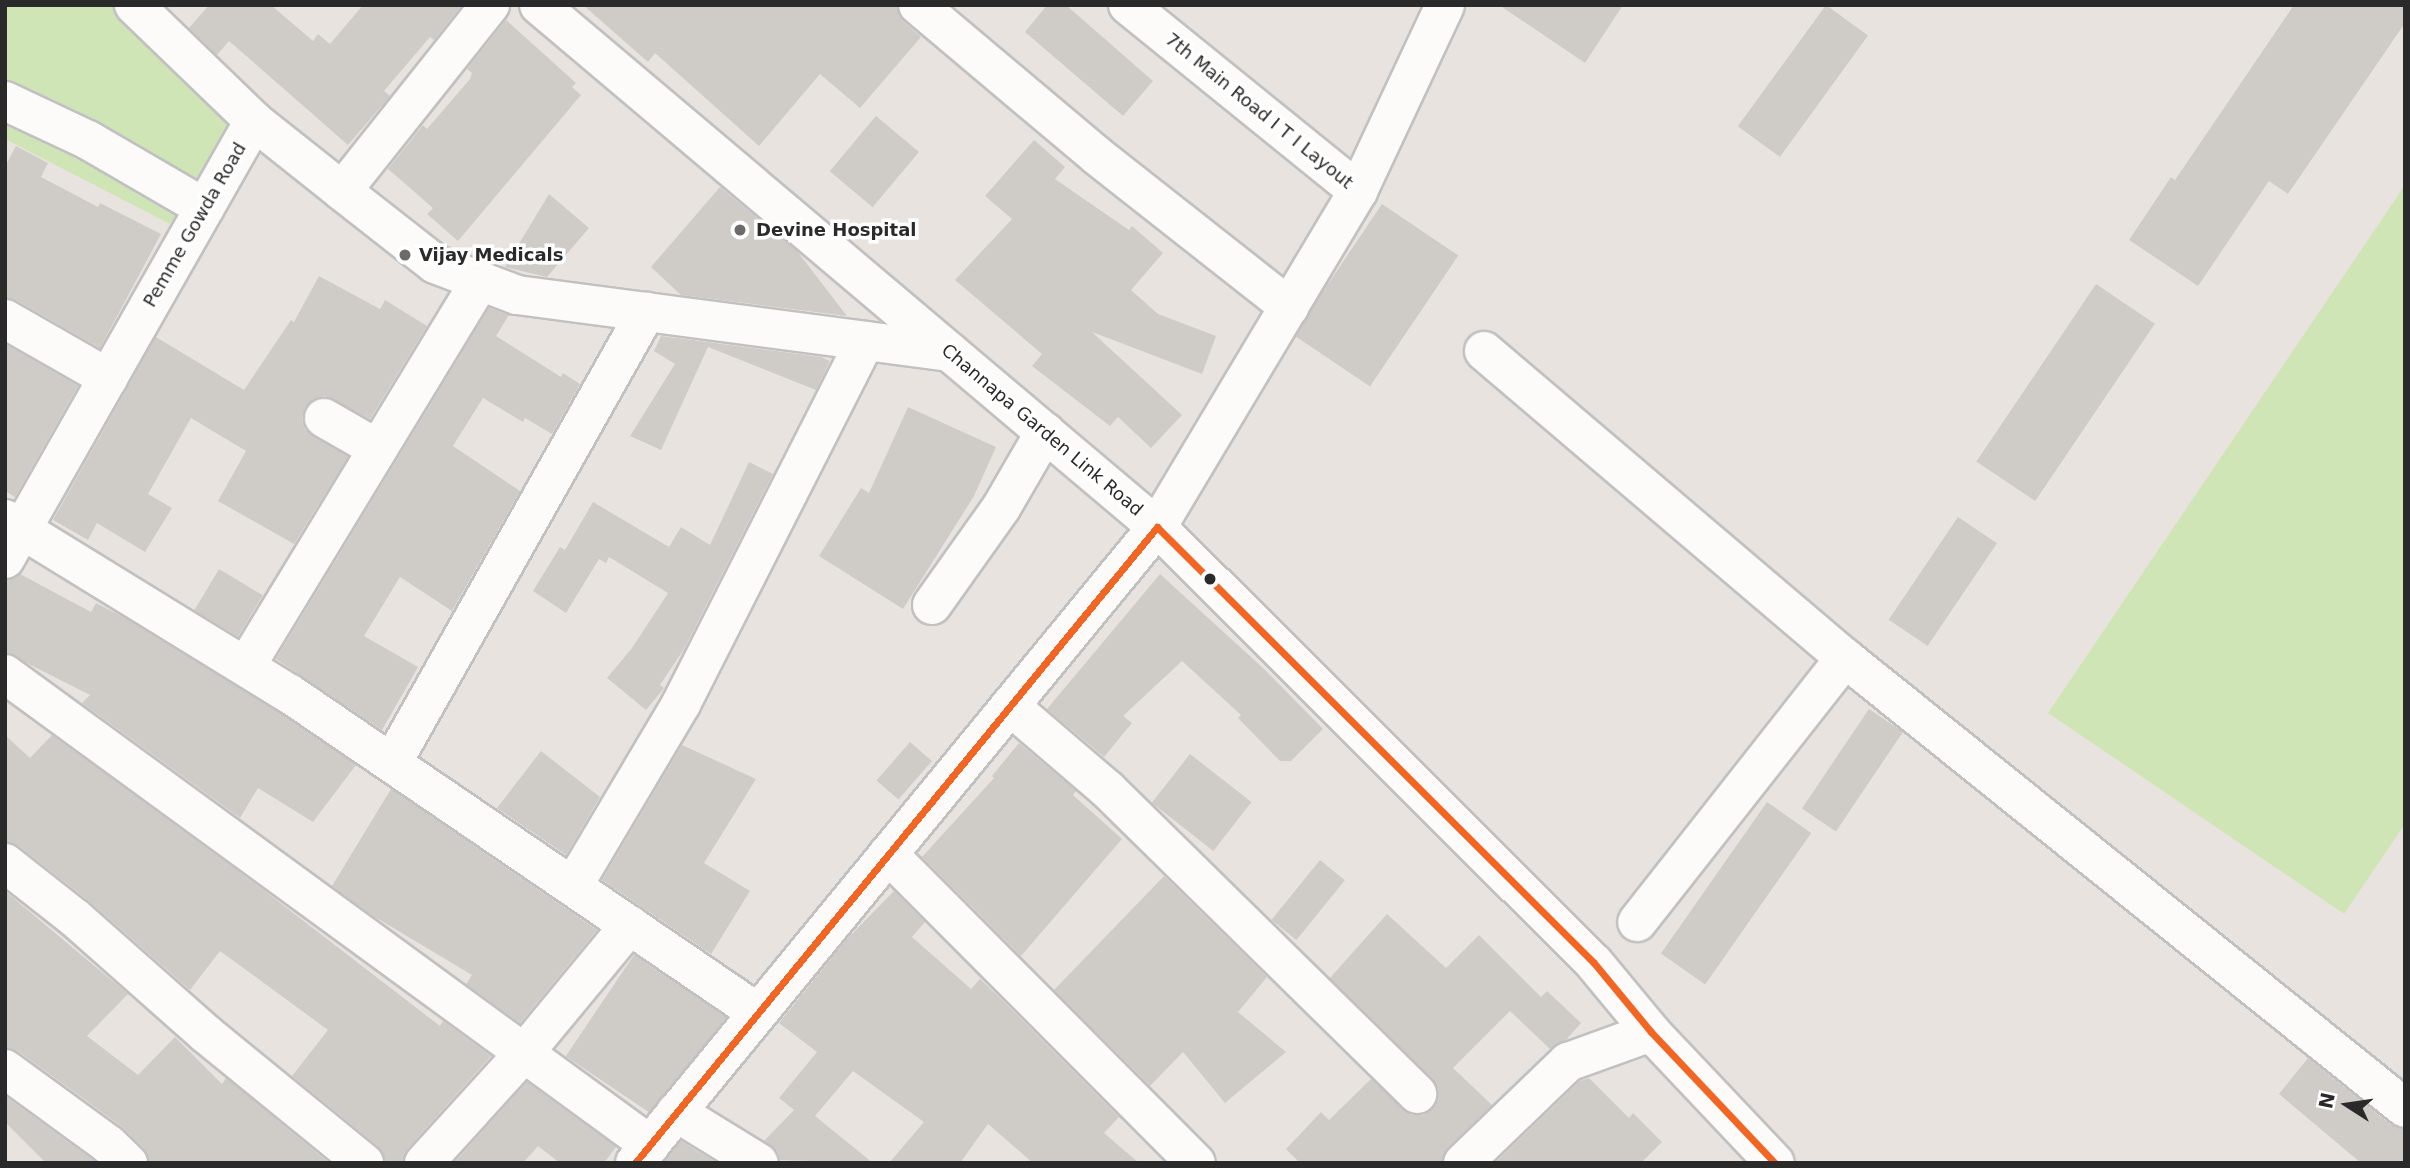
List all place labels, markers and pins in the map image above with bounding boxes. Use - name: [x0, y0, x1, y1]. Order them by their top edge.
- place label: Devine Hospital: [756, 219, 916, 241]
- marker: Devine Hospital: [730, 220, 750, 240]
- place label: Vijay Medicals: [419, 244, 563, 266]
- marker: Vijay Medicals: [397, 247, 413, 263]
- unlabelled marker: [1203, 572, 1217, 586]

